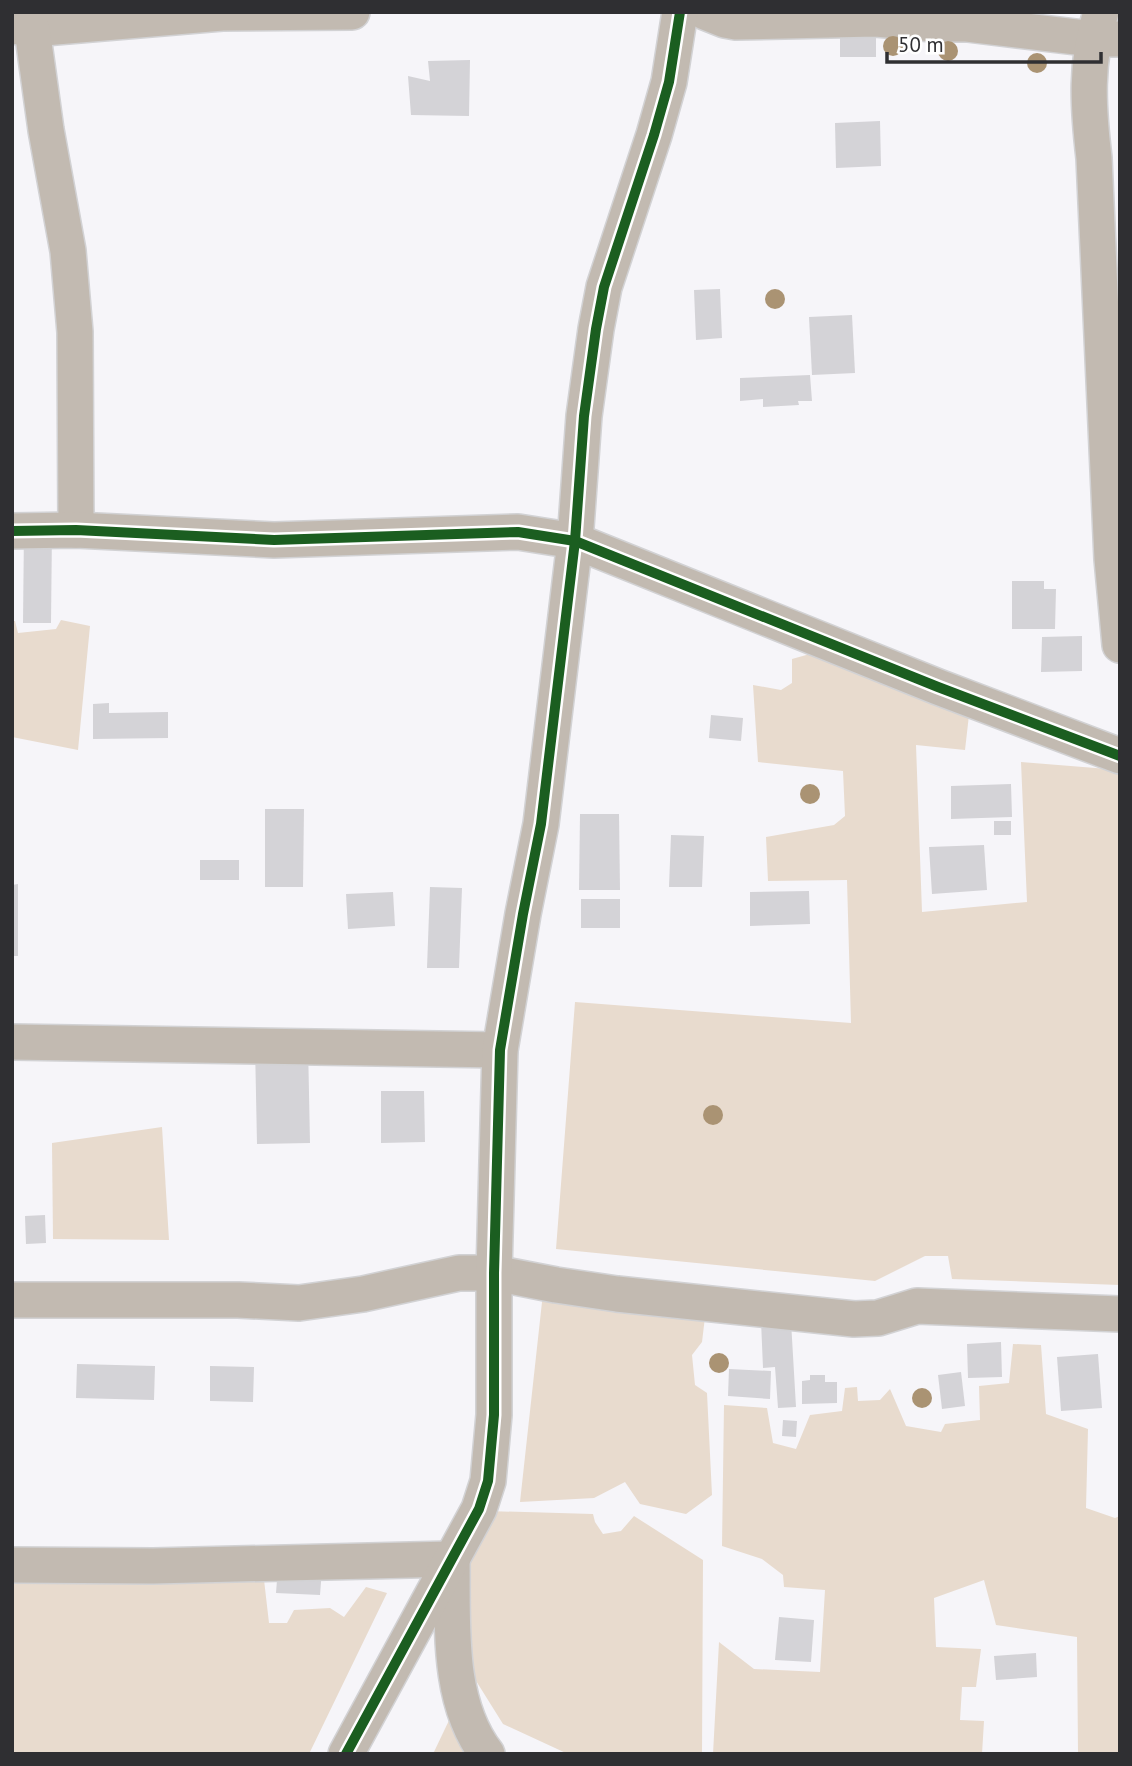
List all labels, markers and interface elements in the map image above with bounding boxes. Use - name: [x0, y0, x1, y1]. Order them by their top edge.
- scale bar: [887, 21, 1100, 65]
- text: 50 m: [898, 31, 944, 58]

